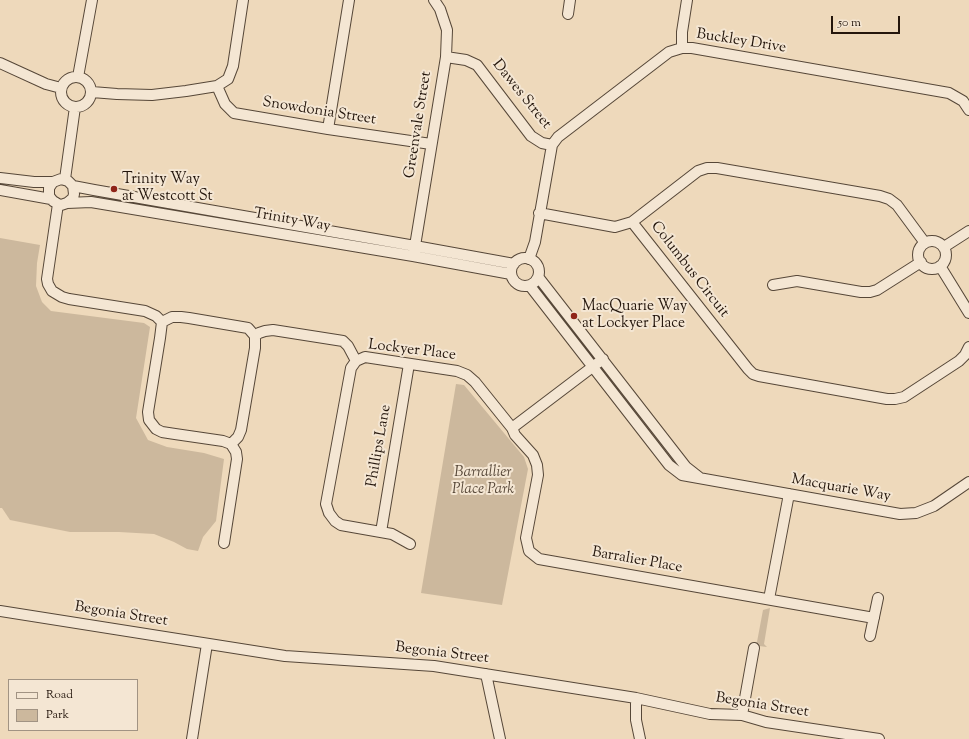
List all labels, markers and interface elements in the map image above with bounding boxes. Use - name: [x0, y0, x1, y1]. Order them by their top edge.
- scale bar: [833, 8, 902, 34]
- text: 50 m: [838, 14, 861, 32]
- street label: Buckley Drive: [695, 26, 787, 58]
- street label: Dawes Street: [488, 57, 554, 133]
- street label: Greenvale Street: [402, 70, 436, 180]
- street label: Snowdonia Street: [261, 94, 377, 130]
- place label: Trinity Way at Westcott St: [122, 171, 213, 206]
- marker: Trinity Way at Westcott St: [109, 184, 119, 194]
- street label: Trinity Way: [252, 205, 332, 237]
- street label: Columbus Circuit: [646, 218, 732, 322]
- place label: MacQuarie Way at Lockyer Place: [582, 298, 687, 333]
- marker: MacQuarie Way at Lockyer Place: [569, 311, 579, 321]
- street label: Lockyer Place: [367, 337, 457, 365]
- street label: Phillips Lane: [364, 403, 396, 489]
- park label: Barrallier Place Park: [452, 464, 514, 499]
- street label: Macquarie Way: [790, 471, 892, 507]
- street label: Barralier Place: [590, 544, 684, 578]
- street label: Begonia Street: [73, 599, 169, 631]
- street label: Begonia Street: [394, 639, 490, 669]
- legend: [8, 679, 138, 731]
- text: Road: [46, 686, 73, 704]
- street label: Begonia Street: [714, 690, 810, 722]
- text: Park: [46, 706, 69, 724]

